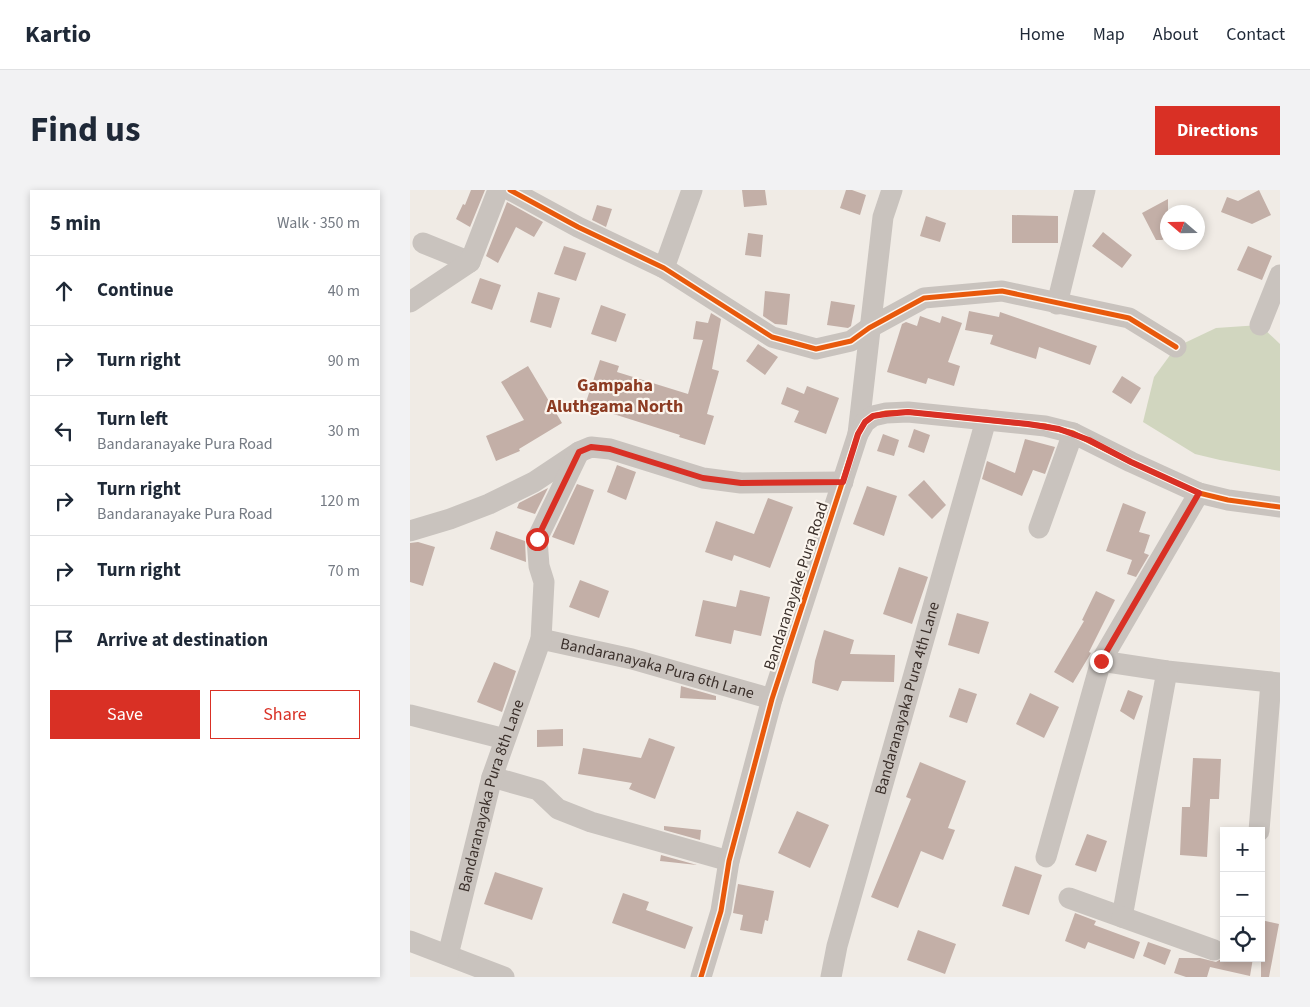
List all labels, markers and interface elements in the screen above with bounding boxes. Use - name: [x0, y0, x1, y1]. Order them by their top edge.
- text: Kartio: [25, 17, 91, 52]
- text: Home: [1019, 22, 1065, 47]
- text: Map: [1093, 22, 1125, 47]
- text: About: [1153, 22, 1198, 47]
- text: Contact: [1226, 22, 1285, 47]
- text: Find us: [30, 105, 140, 155]
- button: Directions: [1155, 106, 1280, 155]
- north arrow: [1160, 205, 1205, 250]
- text: 5 min: [50, 208, 101, 238]
- text: Walk · 350 m: [277, 212, 360, 234]
- icon: ahead: [50, 277, 78, 305]
- text: Continue: [97, 277, 174, 304]
- text: 40 m: [328, 280, 360, 302]
- icon: right: [50, 347, 78, 375]
- text: Turn right: [97, 347, 181, 374]
- text: 90 m: [328, 350, 360, 372]
- district label: Gampaha Aluthgama North: [546, 373, 683, 419]
- text: Turn left: [97, 406, 168, 433]
- icon: left: [50, 417, 78, 445]
- text: 30 m: [328, 420, 360, 442]
- text: Bandaranayake Pura Road: [97, 433, 273, 455]
- text: Turn right: [97, 476, 181, 503]
- icon: right: [50, 487, 78, 515]
- text: 120 m: [320, 490, 360, 512]
- street label: Bandaranayake Pura Road: [758, 499, 834, 673]
- text: Bandaranayake Pura Road: [97, 503, 273, 525]
- route start: [526, 528, 549, 551]
- icon: right: [50, 557, 78, 585]
- text: Turn right: [97, 557, 181, 584]
- text: 70 m: [328, 560, 360, 582]
- street label: Bandaranayaka Pura 4th Lane: [869, 599, 945, 797]
- icon: arrive: [50, 627, 78, 655]
- text: Arrive at destination: [97, 627, 268, 654]
- street label: Bandaranayaka Pura 6th Lane: [558, 633, 757, 704]
- route end: [1090, 650, 1113, 673]
- button: Save: [50, 690, 200, 739]
- button: Share: [210, 690, 360, 739]
- street label: Bandaranayaka Pura 8th Lane: [453, 696, 530, 894]
- map controls: [1220, 827, 1265, 962]
- button: +: [1220, 827, 1265, 872]
- button: −: [1220, 872, 1265, 917]
- button: locate: [1220, 917, 1265, 962]

